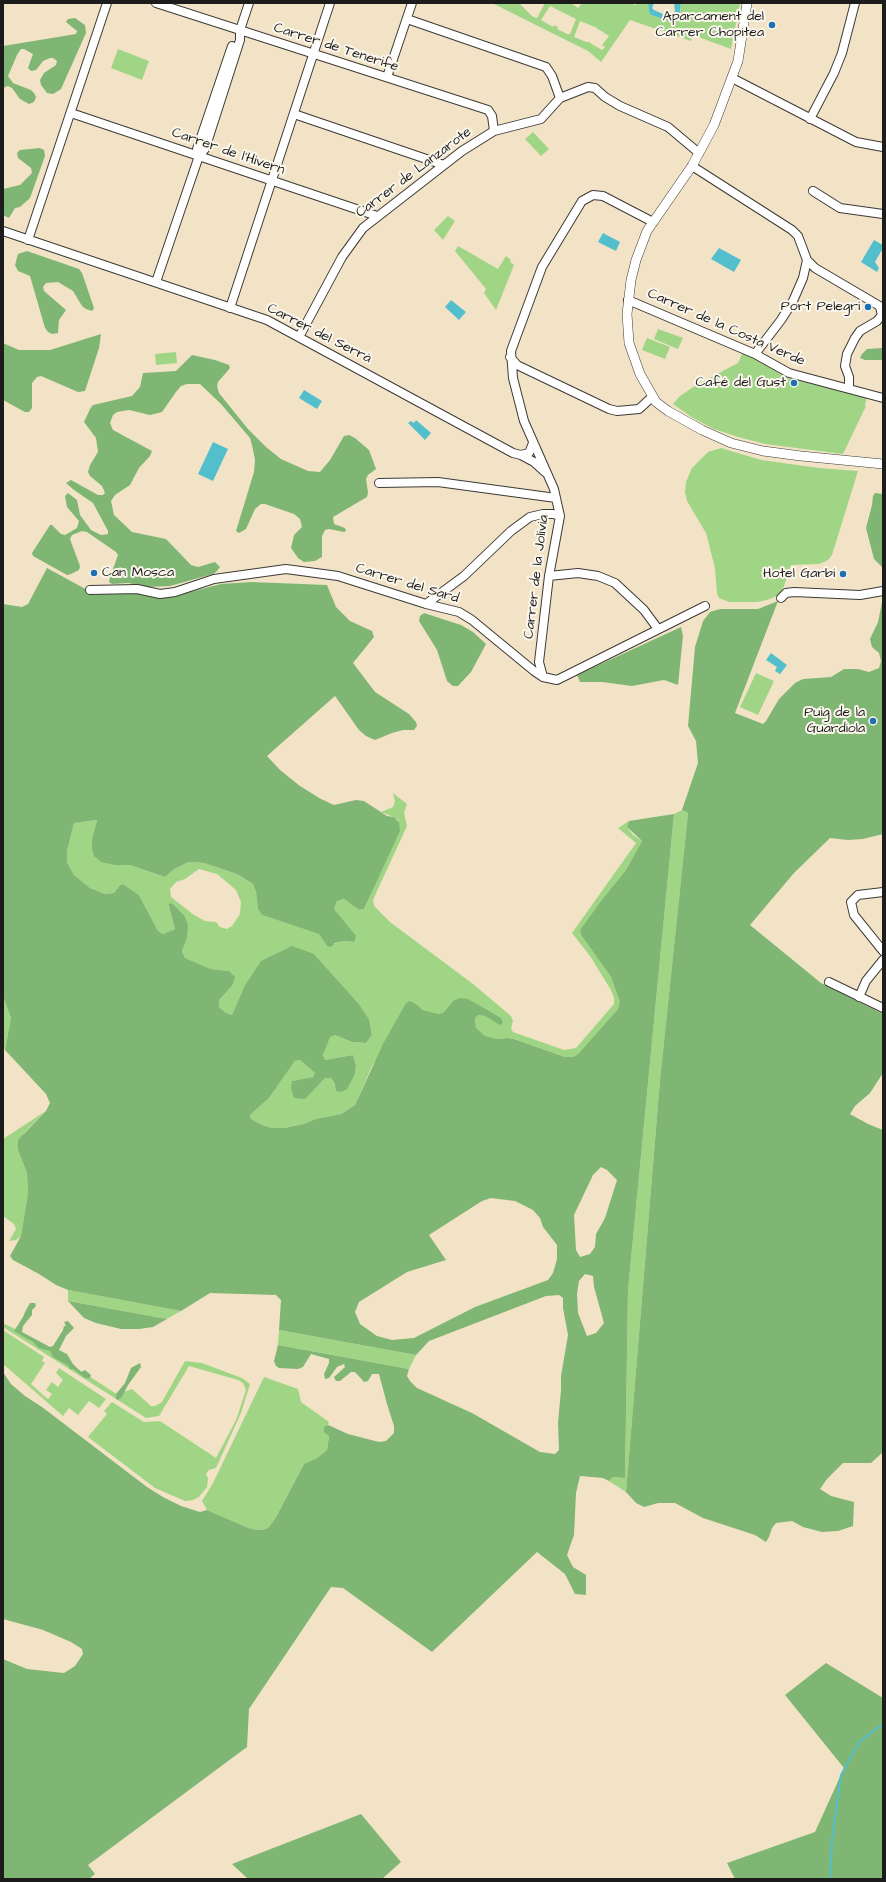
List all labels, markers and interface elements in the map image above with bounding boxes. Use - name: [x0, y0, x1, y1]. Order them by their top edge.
- place label: Aparcament del Carrer Chopitea: [656, 9, 764, 42]
- street label: Carrer de Tenerife: [271, 20, 401, 76]
- marker: Aparcament del Carrer Chopitea: [767, 20, 777, 30]
- street label: Carrer de Lanzarote: [353, 124, 475, 222]
- street label: Carrer de l'Hivern: [169, 125, 287, 179]
- street label: Carrer de la Costa Verde: [645, 286, 807, 370]
- place label: Port Pelegrí: [781, 299, 860, 315]
- street label: Carrer del Serrà: [264, 300, 374, 368]
- marker: Port Pelegrí: [863, 302, 873, 312]
- place label: Café del Gust: [695, 375, 786, 391]
- marker: Café del Gust: [789, 378, 799, 388]
- street label: Carrer de la Jolívia: [521, 514, 553, 640]
- street label: Carrer del Sard: [353, 560, 461, 608]
- place label: Can Mosca: [102, 565, 174, 581]
- place label: Hotel Garbí: [763, 566, 835, 582]
- marker: Can Mosca: [89, 568, 99, 578]
- marker: Hotel Garbí: [838, 569, 848, 579]
- place label: Puig de la Guardiola: [804, 705, 865, 738]
- marker: Puig de la Guardiola: [868, 716, 878, 726]

